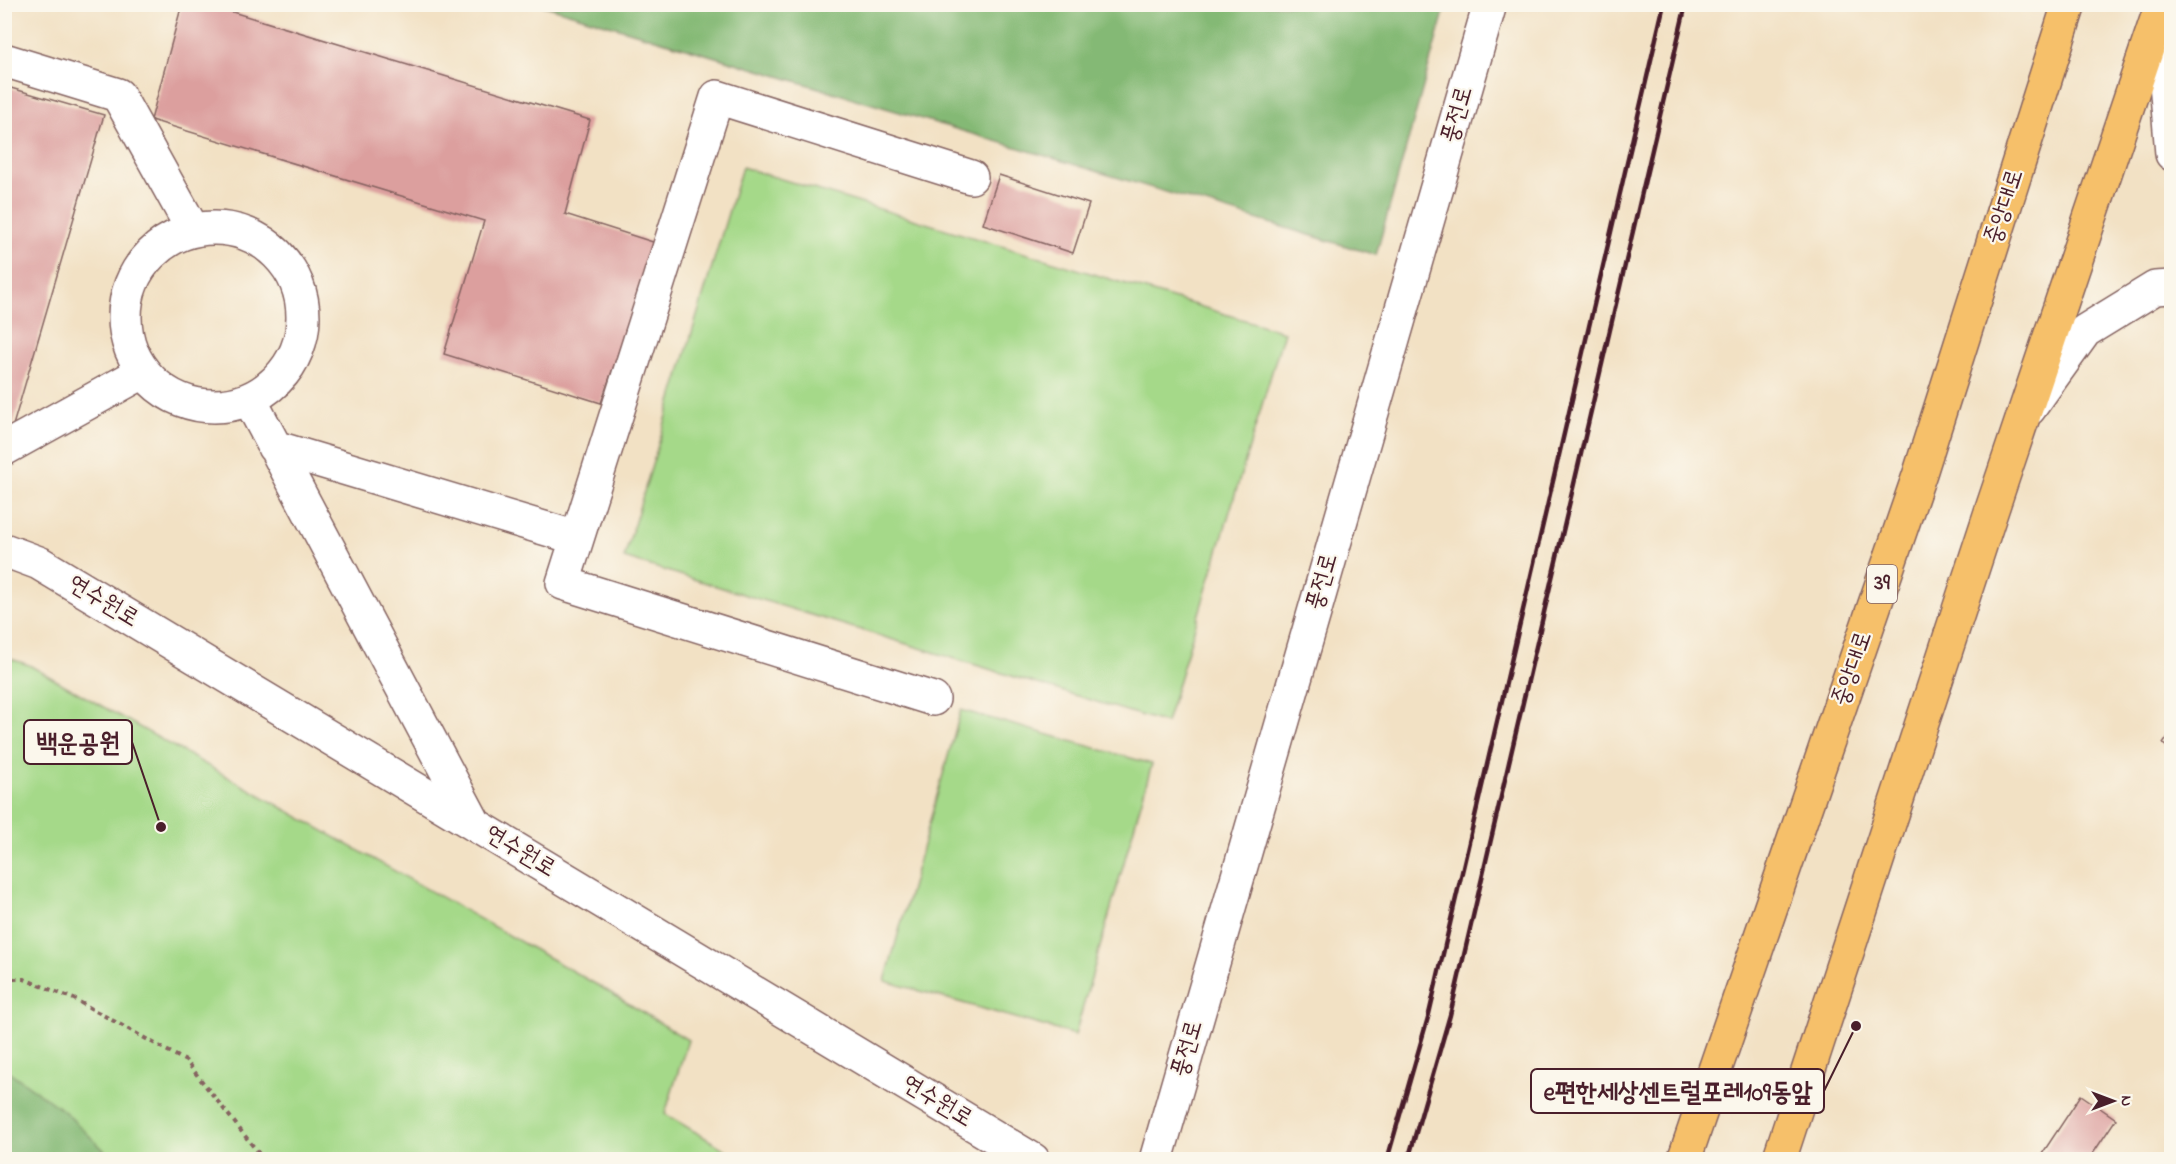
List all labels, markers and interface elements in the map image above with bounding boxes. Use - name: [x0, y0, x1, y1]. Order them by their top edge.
- street label: 풍전로: [1433, 82, 1483, 148]
- street label: 중앙대로: [1976, 165, 2034, 249]
- street label: 풍전로: [1298, 549, 1348, 615]
- road number: 39: [1867, 565, 1897, 603]
- street label: 연수원로: [61, 567, 145, 637]
- street label: 중앙대로: [1824, 627, 1882, 711]
- callout: 백운공원: [24, 720, 132, 764]
- text: 백운공원: [36, 726, 120, 764]
- street label: 연수원로: [478, 817, 562, 887]
- street label: 풍전로: [1163, 1016, 1213, 1082]
- street label: 연수원로: [895, 1067, 979, 1137]
- callout: e편한세상센트럴포레109동앞: [1531, 1069, 1824, 1113]
- north arrow: [2083, 1071, 2143, 1131]
- text: e편한세상센트럴포레109동앞: [1543, 1075, 1813, 1113]
- text: N: [2114, 1096, 2138, 1107]

